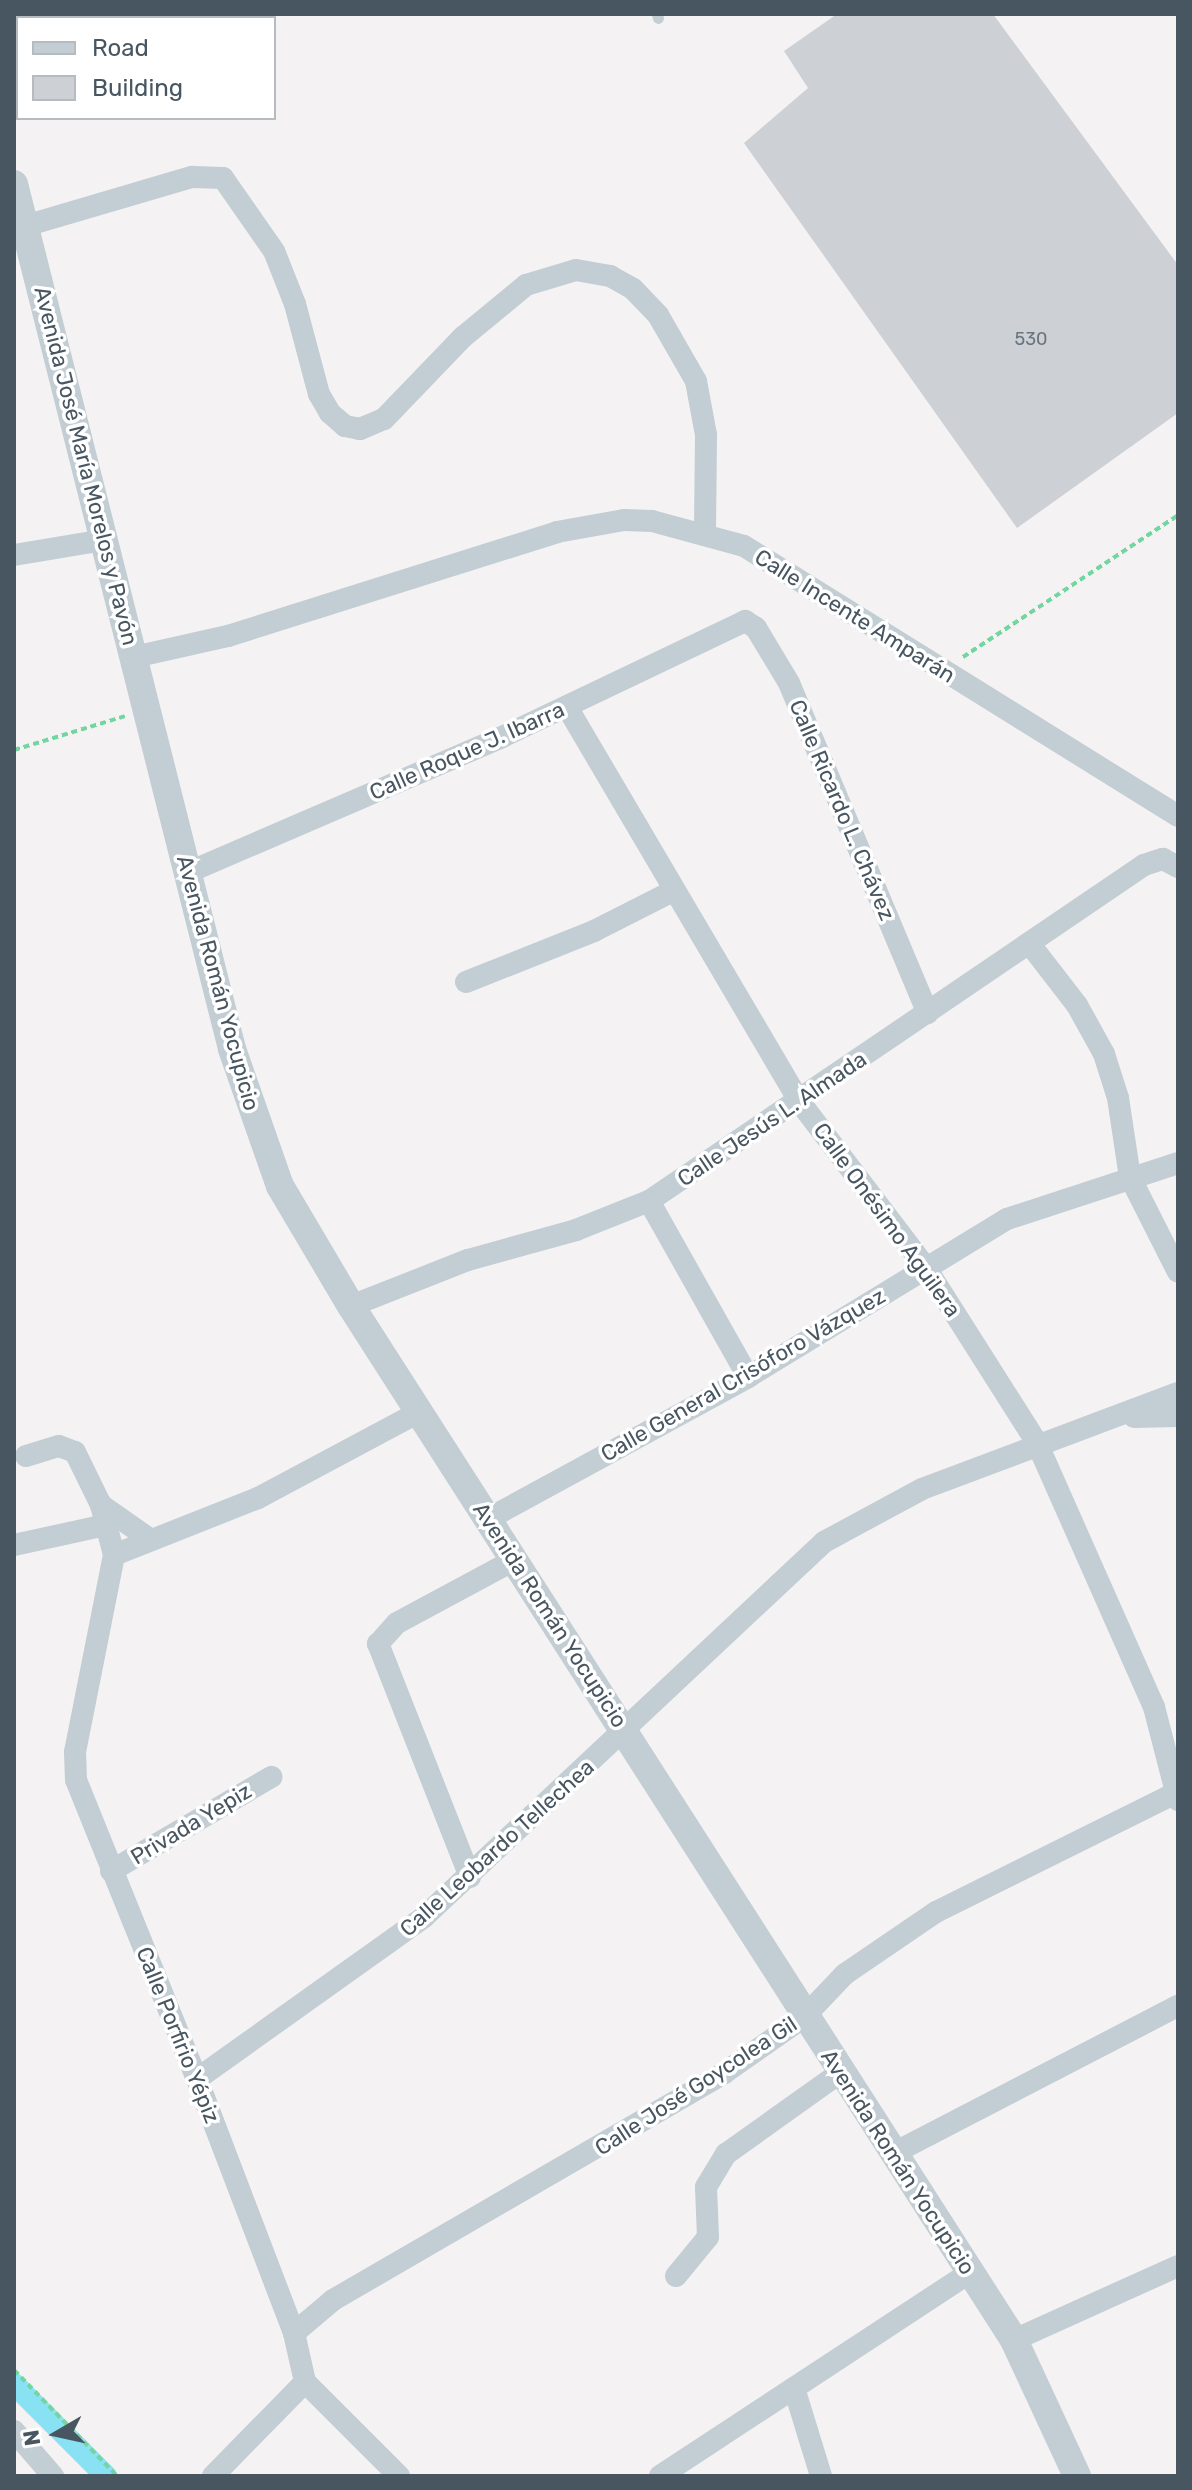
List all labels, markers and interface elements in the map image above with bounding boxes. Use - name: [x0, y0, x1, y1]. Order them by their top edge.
- legend: [16, 16, 276, 120]
- text: Road: [92, 34, 149, 62]
- text: Building: [92, 74, 183, 102]
- street label: Avenida José María Morelos y Pavón: [28, 283, 144, 649]
- house number: 530: [1015, 328, 1047, 350]
- street label: Calle Incente Amparán: [750, 543, 960, 689]
- street label: Calle Roque J. Ibarra: [365, 696, 569, 806]
- street label: Calle Ricardo L. Chávez: [784, 696, 900, 924]
- street label: Avenida Román Yocupicio: [171, 852, 265, 1114]
- street label: Calle Jesús L. Almada: [672, 1046, 872, 1192]
- street label: Calle Onésimo Aguilera: [808, 1118, 966, 1322]
- street label: Calle General Crisóforo Vázquez: [596, 1282, 890, 1468]
- street label: Avenida Román Yocupicio: [467, 1497, 633, 1733]
- street label: Calle Leobardo Tellechea: [394, 1754, 600, 1942]
- street label: Privada Yepiz: [126, 1777, 256, 1871]
- street label: Calle Porfirio Yépiz: [130, 1943, 226, 2127]
- street label: Calle José Goycolea Gil: [590, 2011, 802, 2161]
- street label: Avenida Román Yocupicio: [815, 2044, 981, 2280]
- north arrow: [16, 2394, 96, 2474]
- text: N: [17, 2428, 46, 2448]

